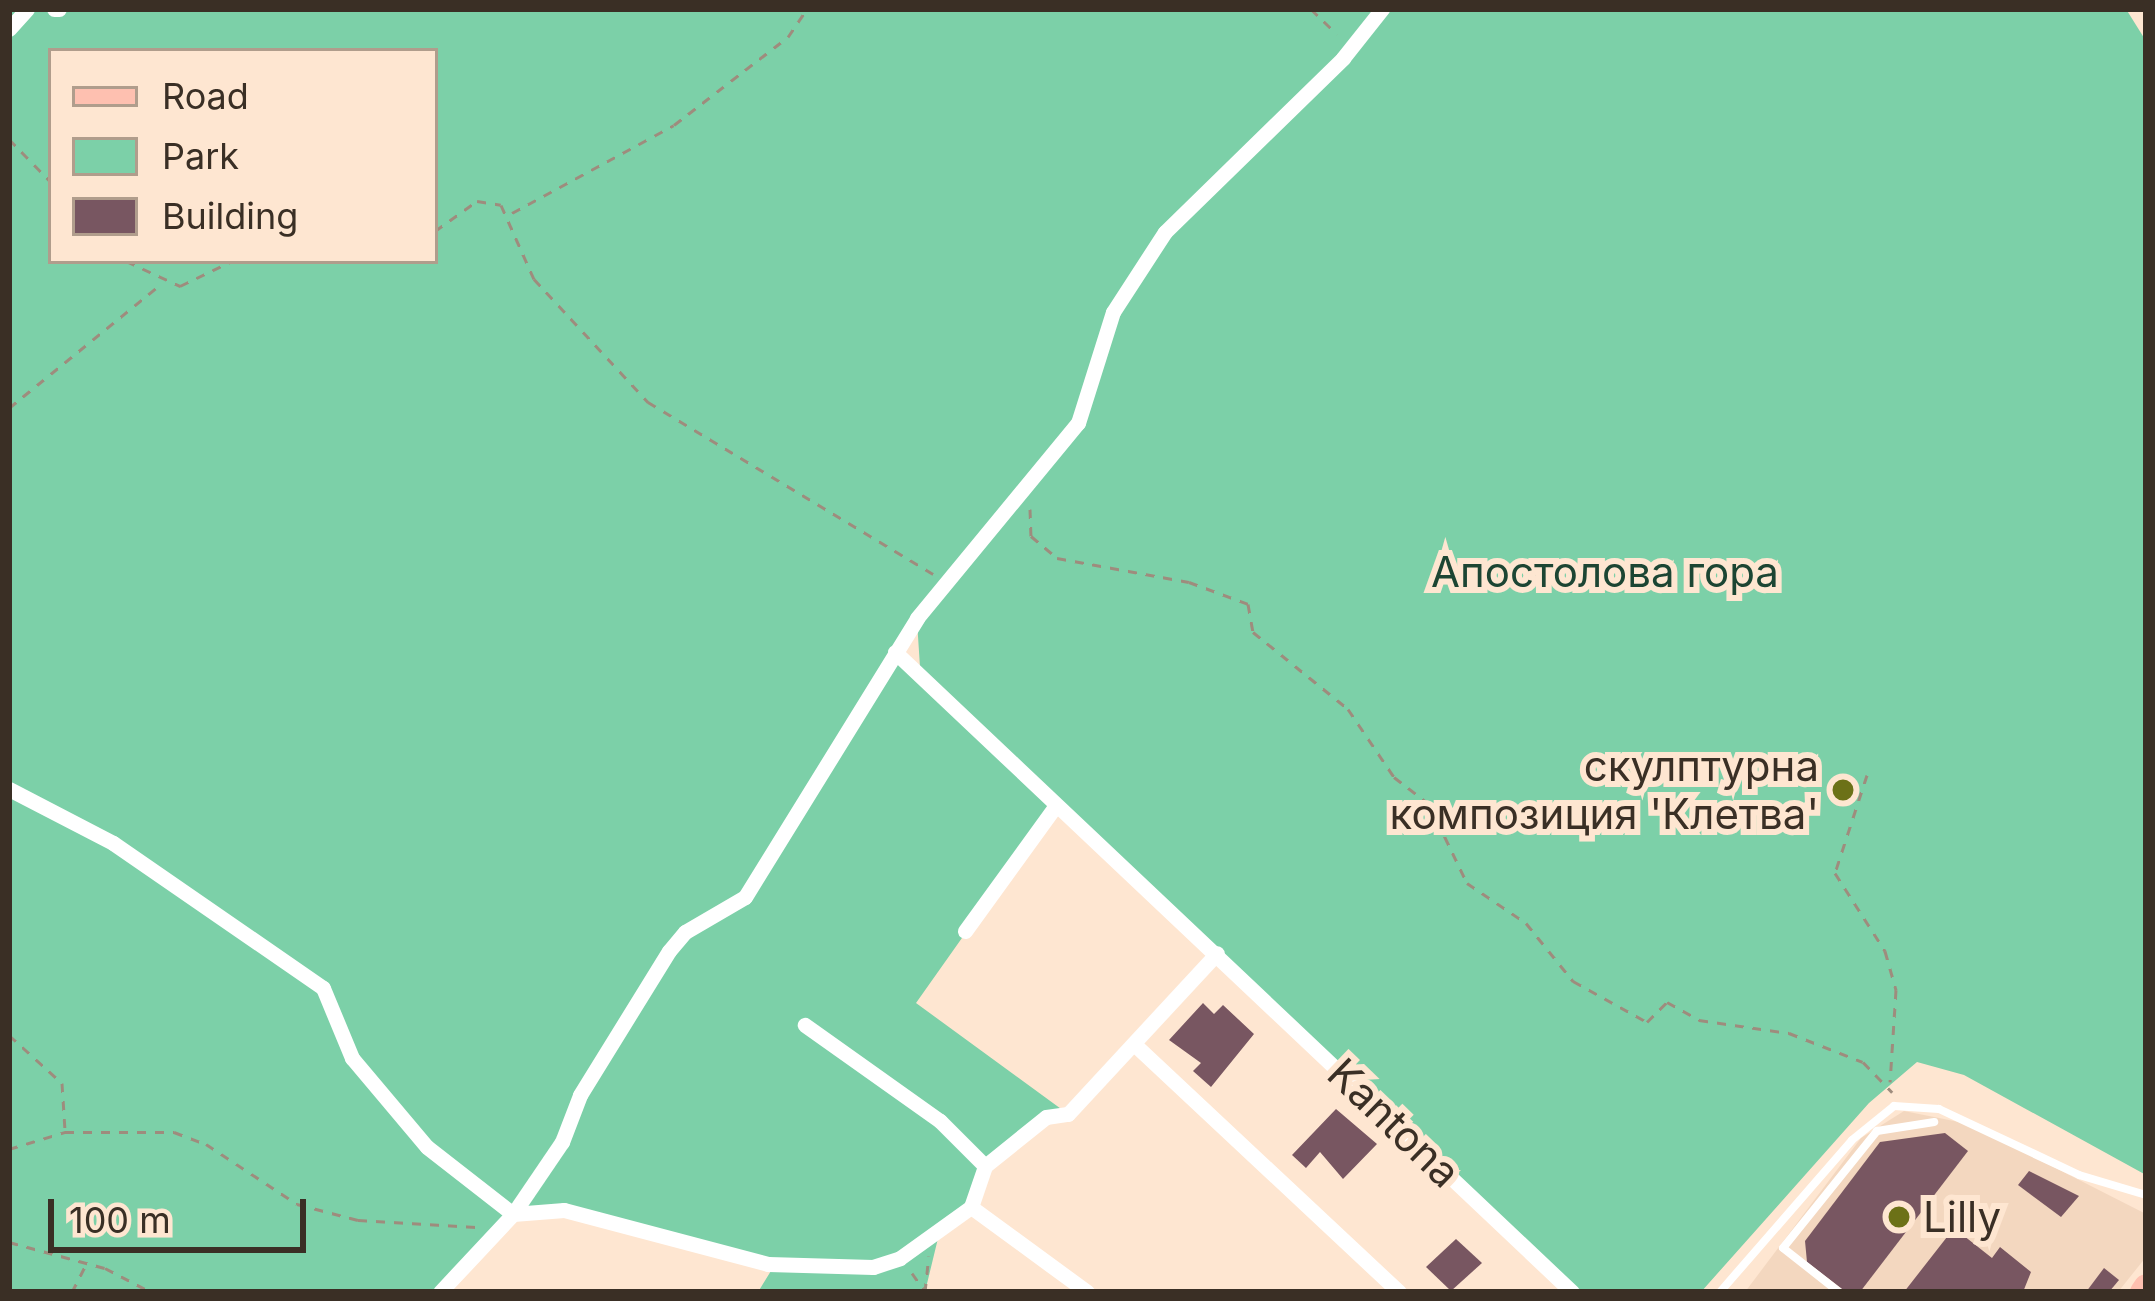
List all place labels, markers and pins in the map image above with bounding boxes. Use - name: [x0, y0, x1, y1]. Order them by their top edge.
- place label: скулптурна композиция 'Клетва': [1390, 741, 1819, 840]
- marker: скулптурна композиция 'Клетва': [1830, 777, 1856, 803]
- place label: Lilly: [1923, 1192, 2001, 1242]
- marker: Lilly: [1886, 1204, 1912, 1230]

